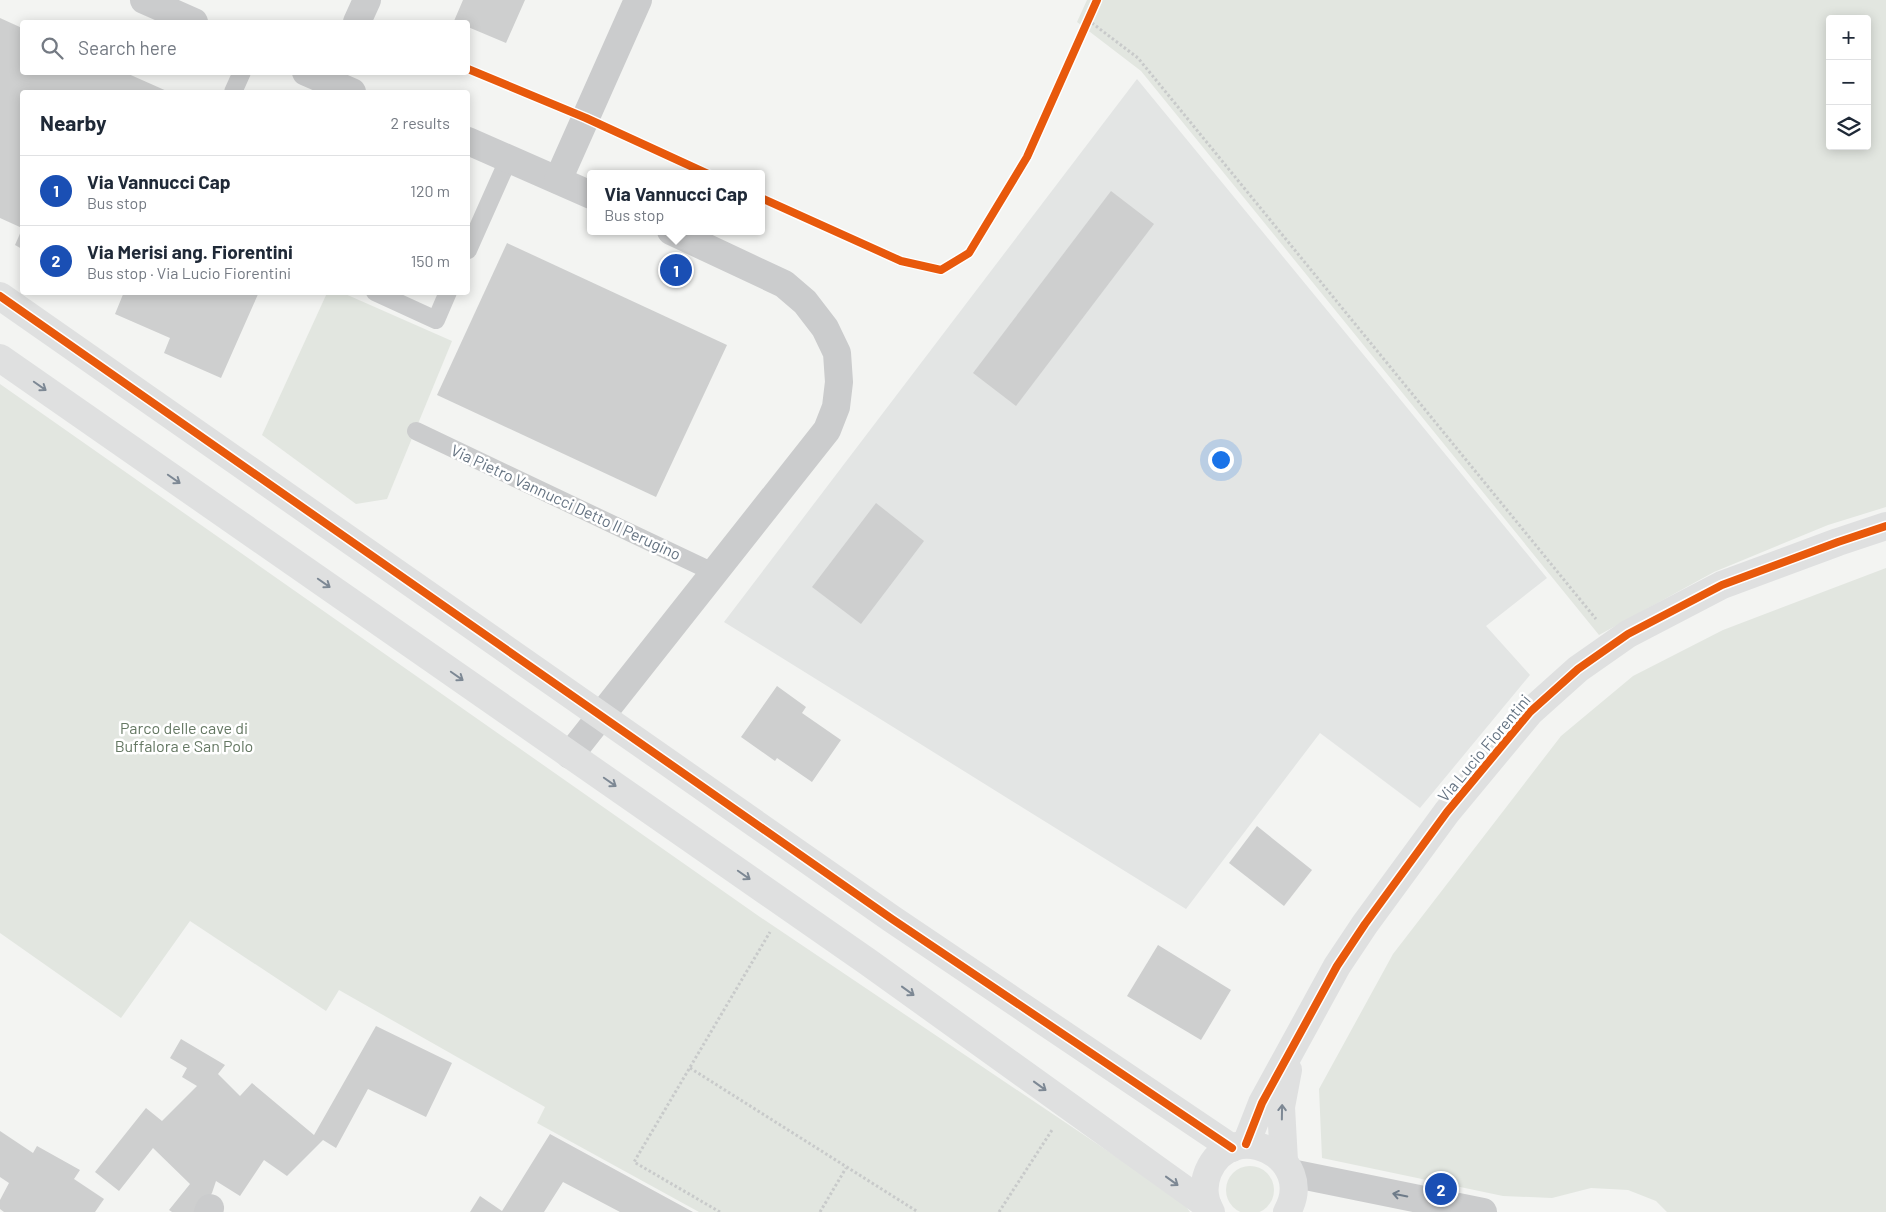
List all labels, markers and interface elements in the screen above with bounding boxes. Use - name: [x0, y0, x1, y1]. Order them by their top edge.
- map controls: [1826, 15, 1871, 150]
- button: +: [1826, 15, 1871, 60]
- search box: [20, 20, 470, 75]
- icon: search: [38, 34, 66, 62]
- text: Search here: [78, 36, 177, 59]
- button: −: [1826, 60, 1871, 105]
- button: layers: [1826, 105, 1871, 150]
- text: Nearby: [40, 110, 106, 135]
- text: 2 results: [391, 113, 450, 132]
- text: Via Vannucci Cap: [87, 170, 231, 193]
- popup: [587, 170, 765, 235]
- text: 1: [53, 181, 59, 200]
- text: 120 m: [410, 181, 450, 200]
- text: Via Vannucci Cap: [604, 182, 748, 205]
- text: Bus stop: [87, 193, 147, 212]
- text: Bus stop: [604, 205, 664, 224]
- text: Via Merisi ang. Fiorentini: [87, 240, 293, 263]
- text: 2: [52, 251, 60, 270]
- text: 150 m: [411, 251, 450, 270]
- pin: 1: [660, 251, 692, 289]
- text: Bus stop · Via Lucio Fiorentini: [87, 263, 291, 282]
- one-way arrow: [33, 381, 47, 391]
- street label: Via Pietro Vannucci Detto Il Perugino: [448, 440, 684, 563]
- your location: [1208, 447, 1234, 473]
- one-way arrow: [166, 474, 180, 484]
- one-way arrow: [317, 578, 331, 588]
- one-way arrow: [450, 671, 464, 681]
- street label: Via Lucio Fiorentini: [1433, 690, 1534, 805]
- park label: Parco delle cave di Buffalora e San Polo: [115, 718, 253, 755]
- one-way arrow: [603, 777, 617, 787]
- one-way arrow: [736, 870, 750, 880]
- one-way arrow: [901, 986, 915, 996]
- one-way arrow: [1033, 1081, 1047, 1091]
- one-way arrow: [1277, 1104, 1287, 1120]
- pin: 2: [1425, 1170, 1457, 1208]
- one-way arrow: [1165, 1175, 1178, 1186]
- one-way arrow: [1393, 1190, 1409, 1200]

